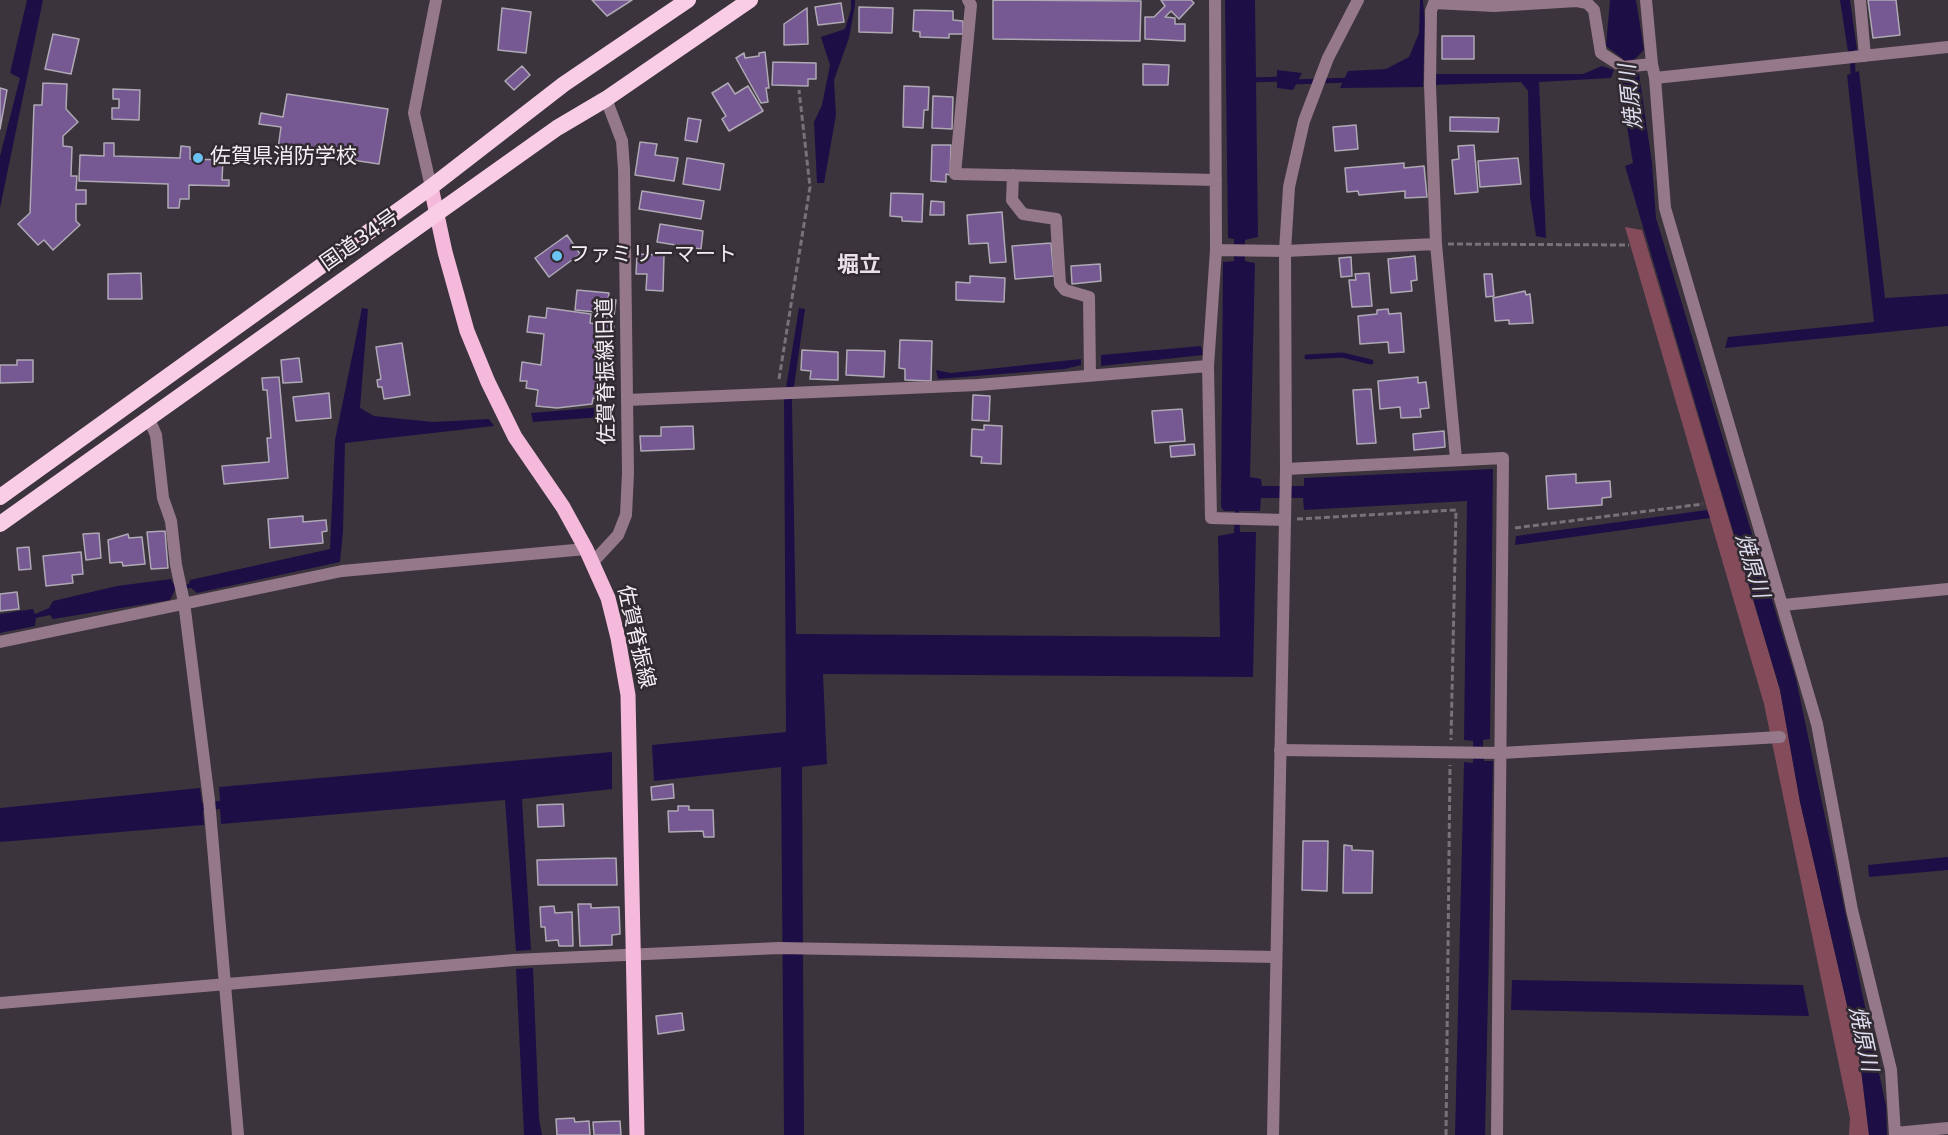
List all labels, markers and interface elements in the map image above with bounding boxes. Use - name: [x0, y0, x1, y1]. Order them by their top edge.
- water label: 焼原川: [1615, 63, 1649, 131]
- place label: 佐賀県消防学校: [210, 145, 357, 171]
- marker: 佐賀県消防学校: [191, 151, 205, 165]
- street label: 国道34号: [316, 205, 404, 277]
- place label: ファミリーマート: [569, 243, 737, 269]
- marker: ファミリーマート: [550, 249, 564, 263]
- district label: 堀立: [837, 253, 881, 279]
- street label: 佐賀脊振線旧道: [593, 297, 621, 445]
- water label: 焼原川: [1729, 531, 1773, 601]
- street label: 佐賀脊振線: [611, 583, 659, 691]
- water label: 焼原川: [1842, 1004, 1882, 1074]

